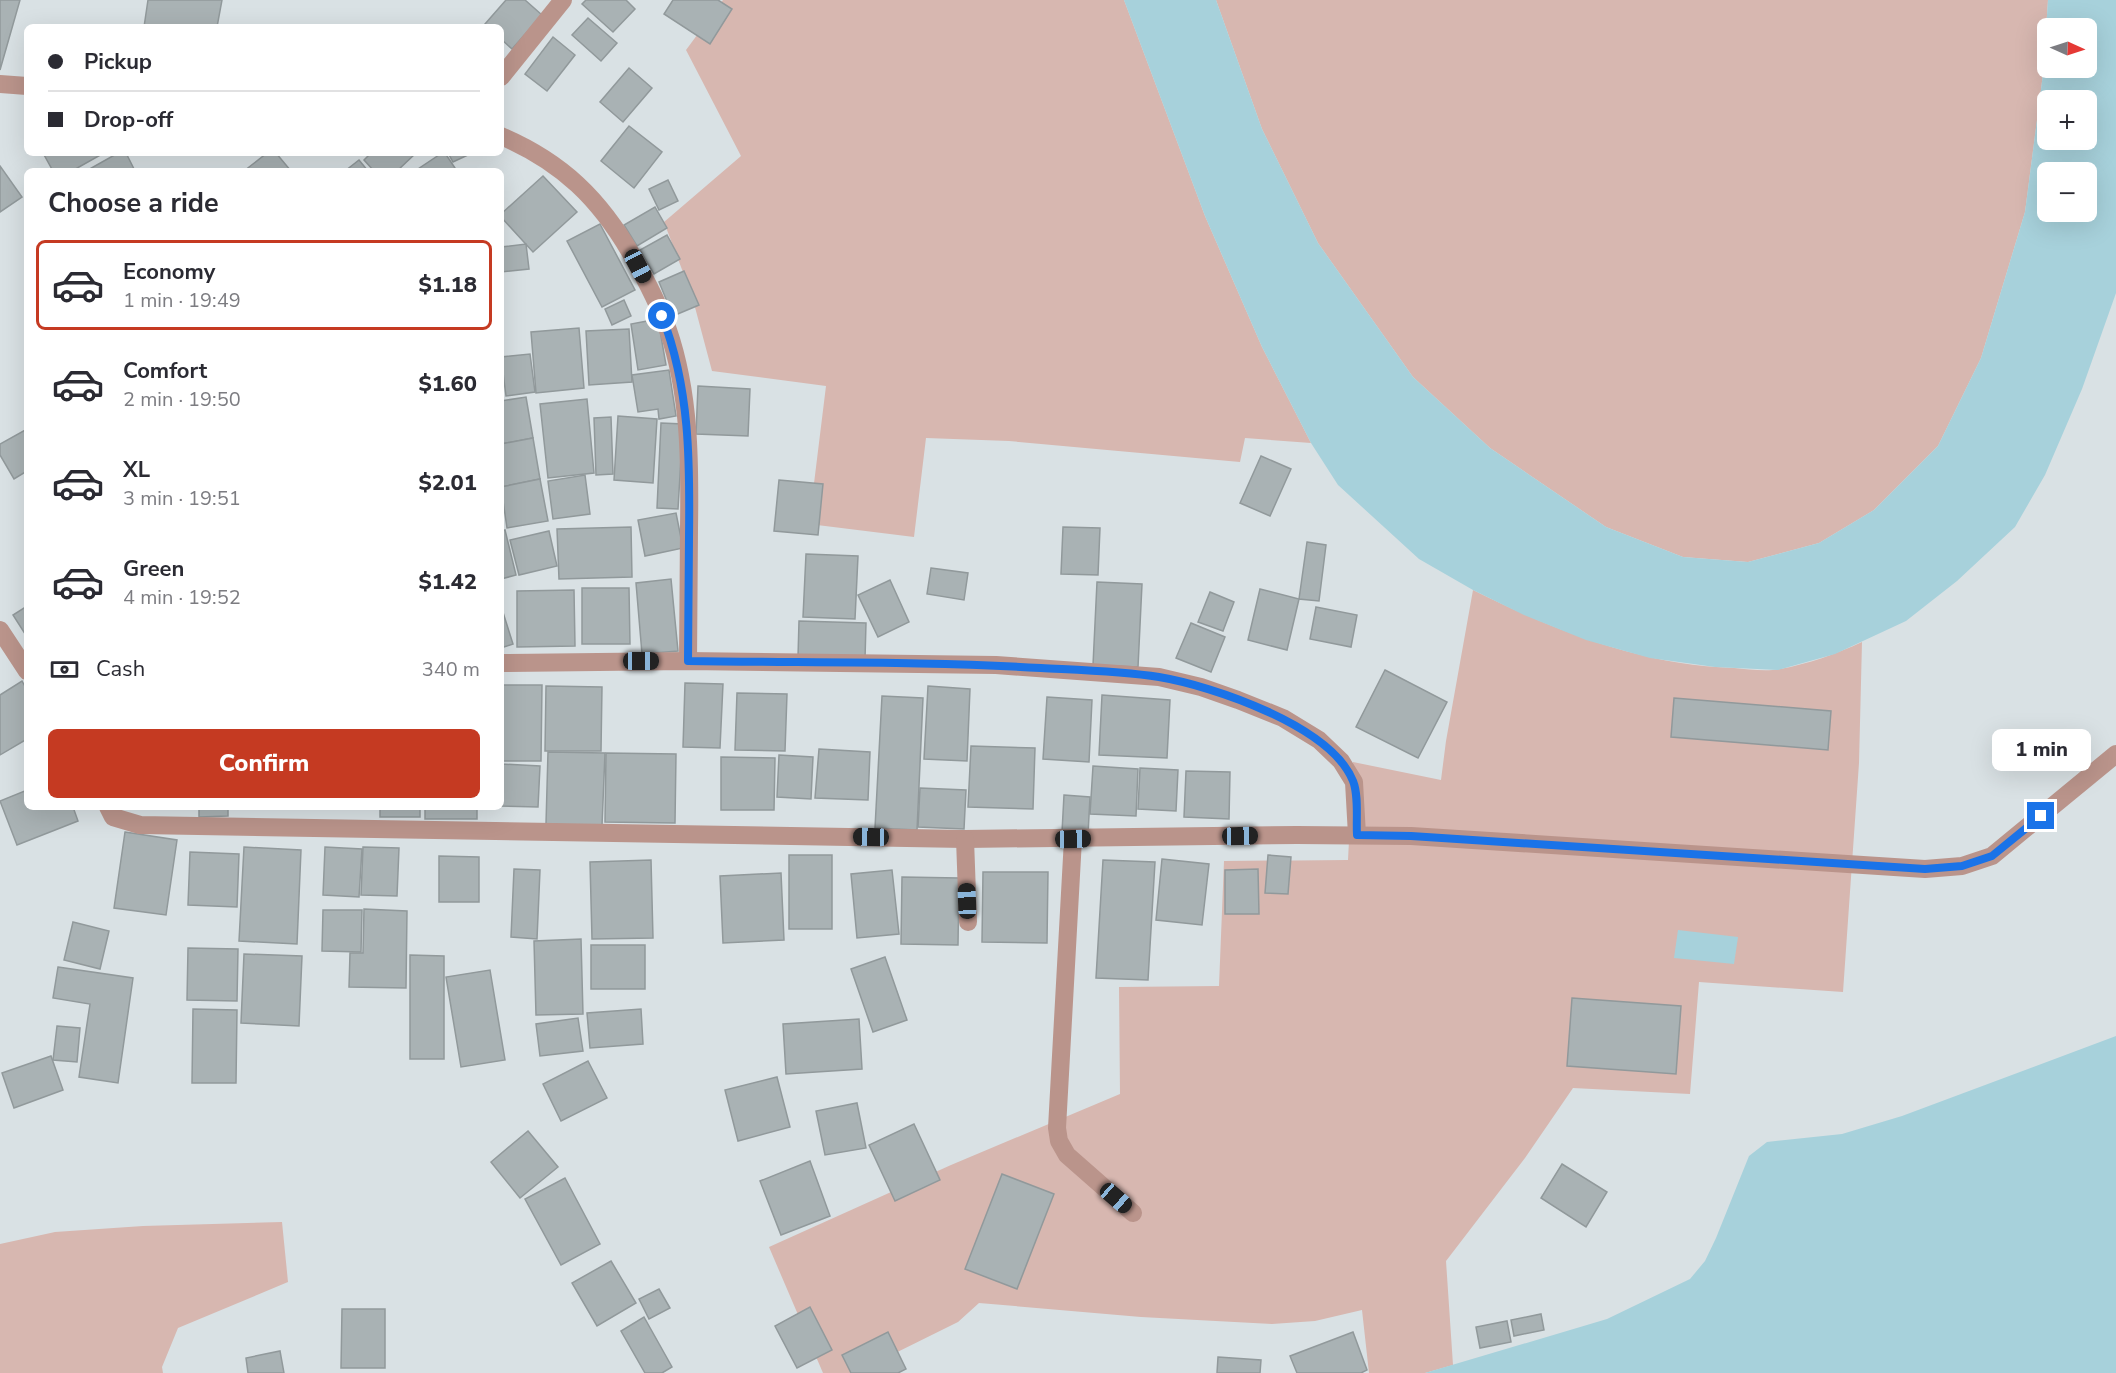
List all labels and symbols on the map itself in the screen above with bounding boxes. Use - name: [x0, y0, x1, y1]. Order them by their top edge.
- north arrow: [2037, 18, 2097, 78]
- car: [622, 246, 654, 286]
- route start: [648, 302, 675, 329]
- car: [623, 652, 659, 670]
- callout: 1 min: [1992, 729, 2090, 771]
- route end: [2027, 802, 2054, 829]
- car: [1222, 827, 1258, 845]
- car: [853, 828, 889, 846]
- car: [1055, 830, 1091, 848]
- car: [957, 883, 977, 919]
- car: [1097, 1179, 1135, 1217]

